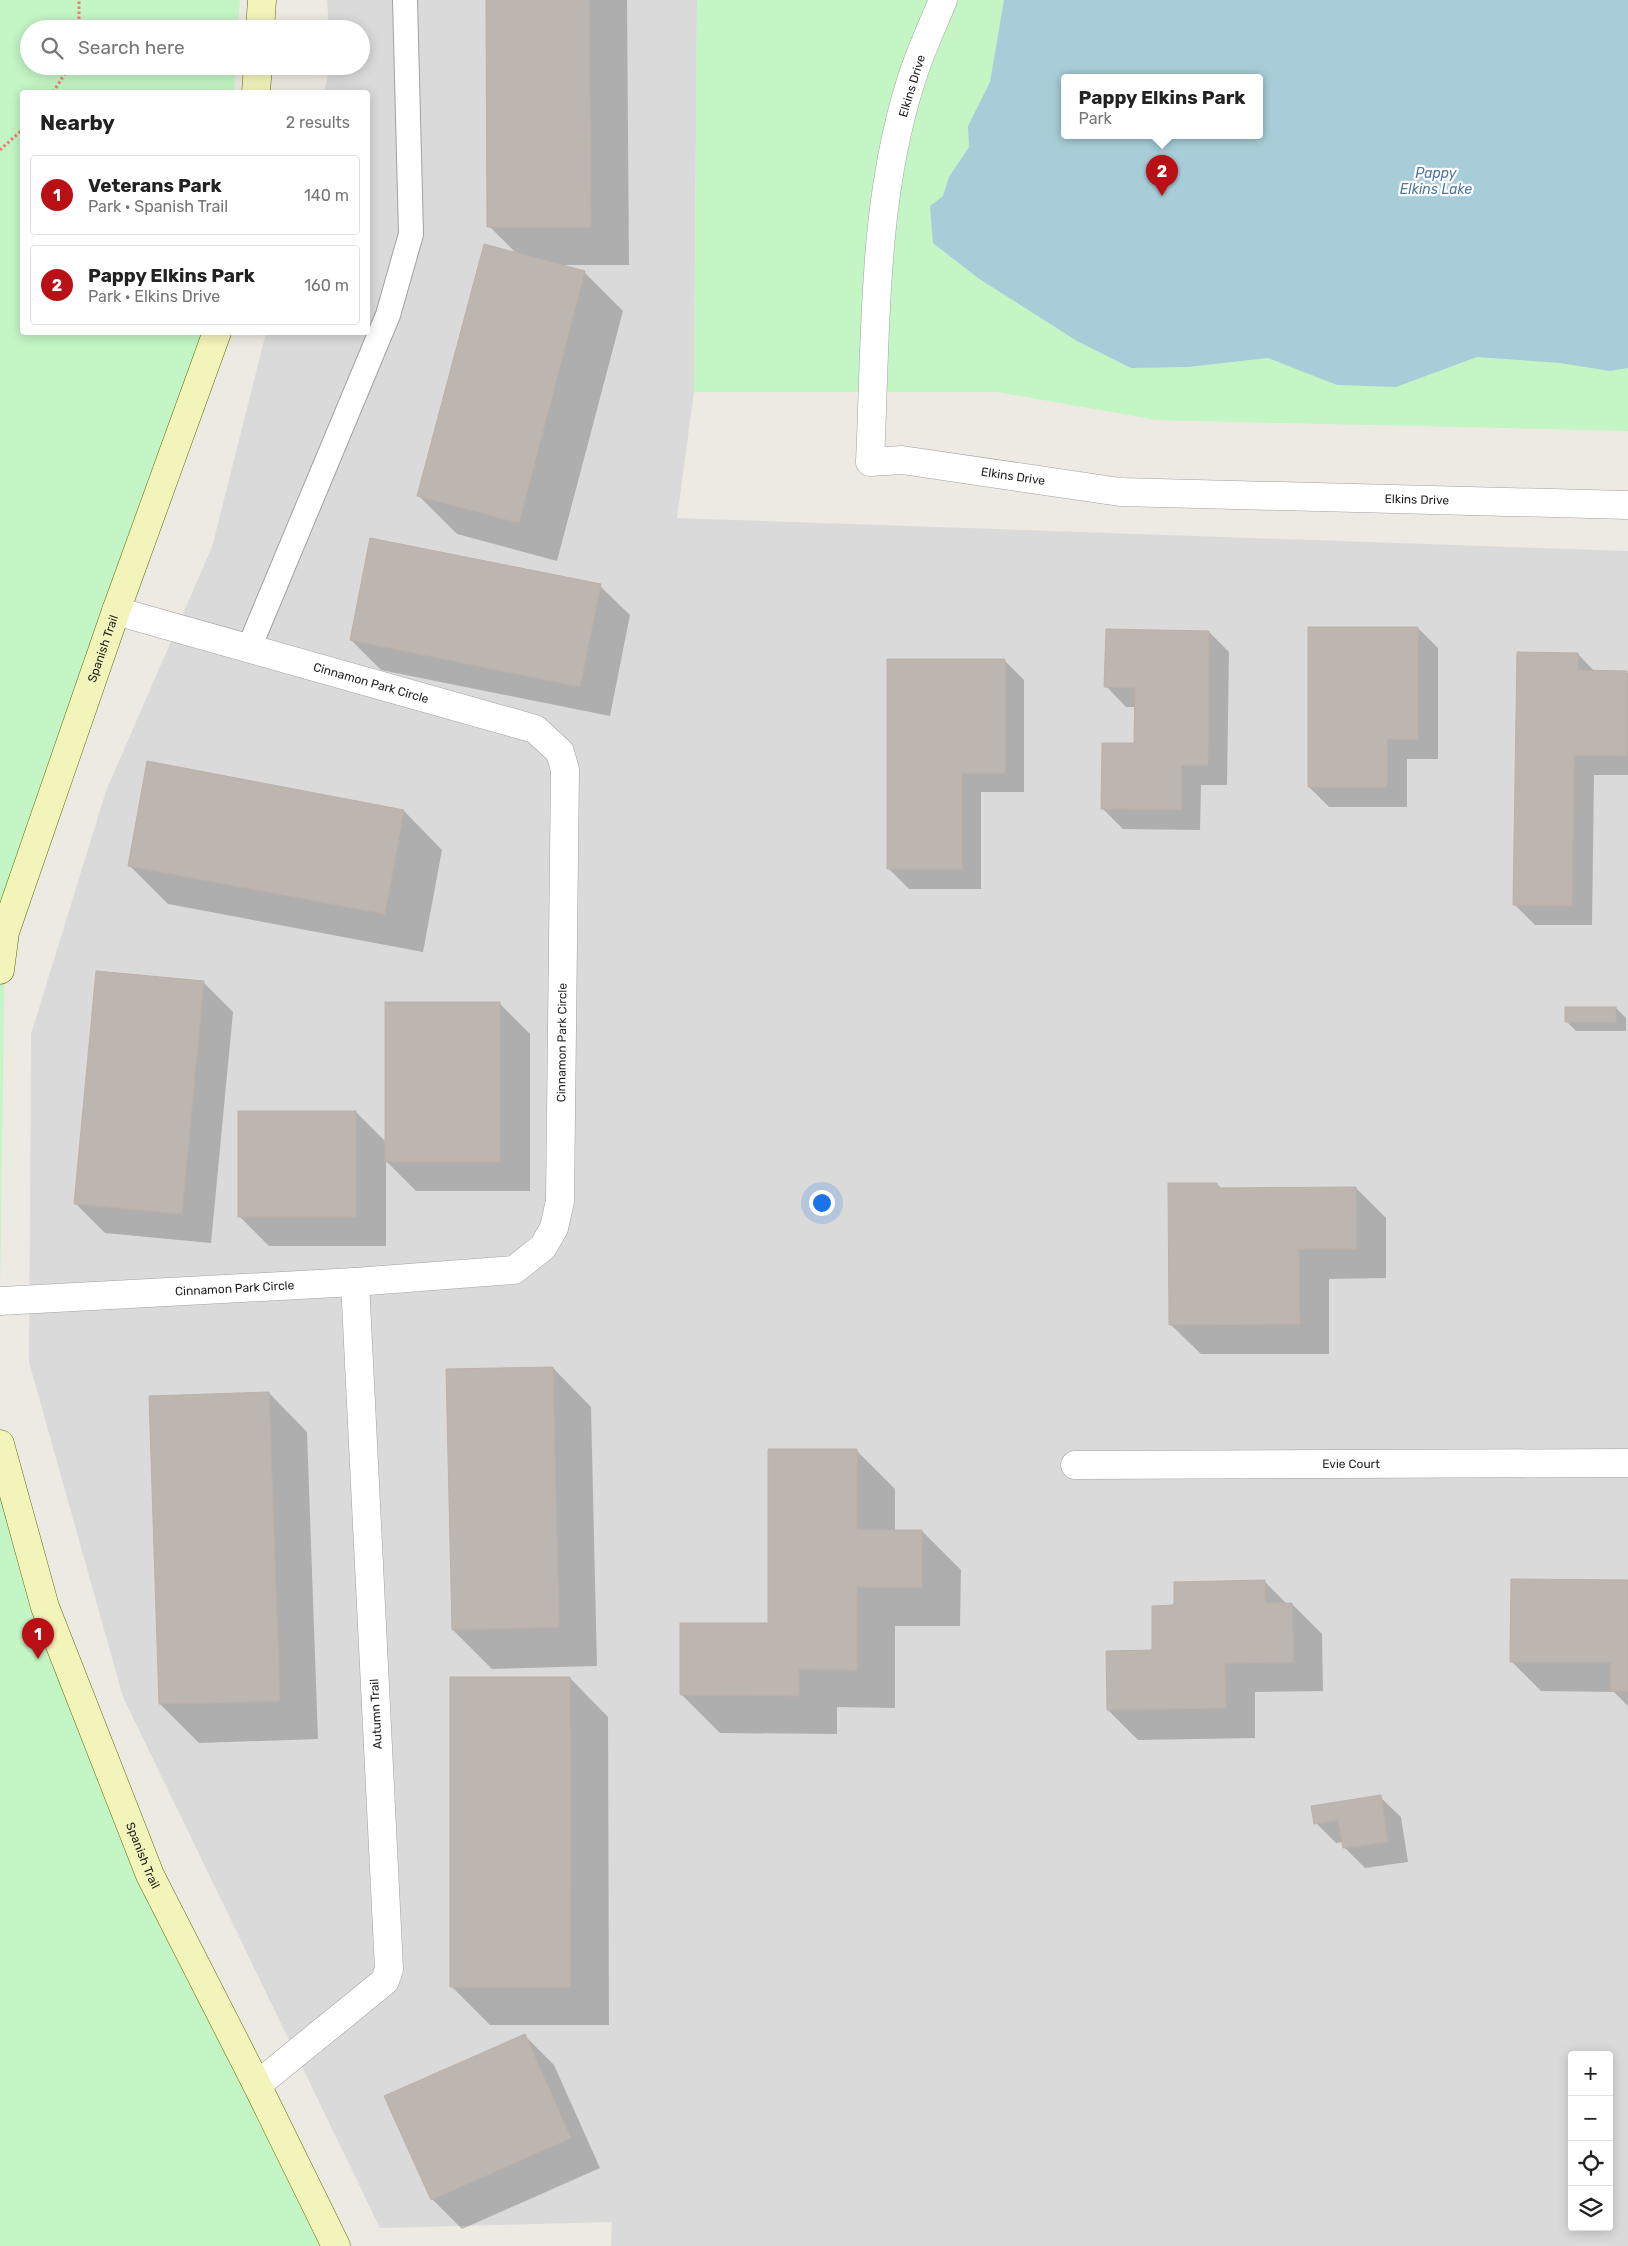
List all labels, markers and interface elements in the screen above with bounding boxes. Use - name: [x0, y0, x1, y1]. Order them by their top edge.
- search box: [20, 20, 370, 75]
- icon: search: [38, 34, 66, 62]
- text: Search here: [78, 36, 185, 59]
- street label: Elkins Drive: [896, 53, 928, 119]
- popup: [1061, 74, 1263, 139]
- text: Pappy Elkins Park: [1079, 86, 1245, 109]
- text: Park: [1079, 109, 1112, 128]
- text: Nearby: [40, 110, 115, 135]
- text: 2 results: [286, 113, 350, 132]
- pin: 2: [1146, 155, 1178, 196]
- water label: Pappy Elkins Lake: [1400, 165, 1472, 198]
- text: Veterans Park: [88, 174, 222, 197]
- text: 1: [53, 186, 61, 205]
- text: 140 m: [304, 186, 349, 205]
- text: Park · Spanish Trail: [88, 197, 228, 216]
- text: Pappy Elkins Park: [88, 264, 255, 287]
- text: 2: [52, 276, 62, 295]
- text: 160 m: [304, 276, 349, 295]
- text: Park · Elkins Drive: [88, 287, 220, 306]
- street label: Elkins Drive: [980, 465, 1046, 488]
- street label: Elkins Drive: [1384, 492, 1450, 507]
- street label: Spanish Trail: [85, 613, 121, 684]
- street label: Cinnamon Park Circle: [312, 660, 430, 706]
- street label: Cinnamon Park Circle: [554, 983, 570, 1102]
- your location: [809, 1190, 835, 1216]
- street label: Cinnamon Park Circle: [175, 1278, 295, 1299]
- street label: Evie Court: [1322, 1457, 1380, 1471]
- pin: 1: [22, 1618, 54, 1659]
- street label: Autumn Trail: [367, 1678, 385, 1750]
- street label: Spanish Trail: [123, 1820, 163, 1891]
- map controls: [1568, 2051, 1613, 2231]
- button: +: [1568, 2051, 1613, 2096]
- button: −: [1568, 2096, 1613, 2141]
- button: locate: [1568, 2141, 1613, 2186]
- button: layers: [1568, 2186, 1613, 2231]

